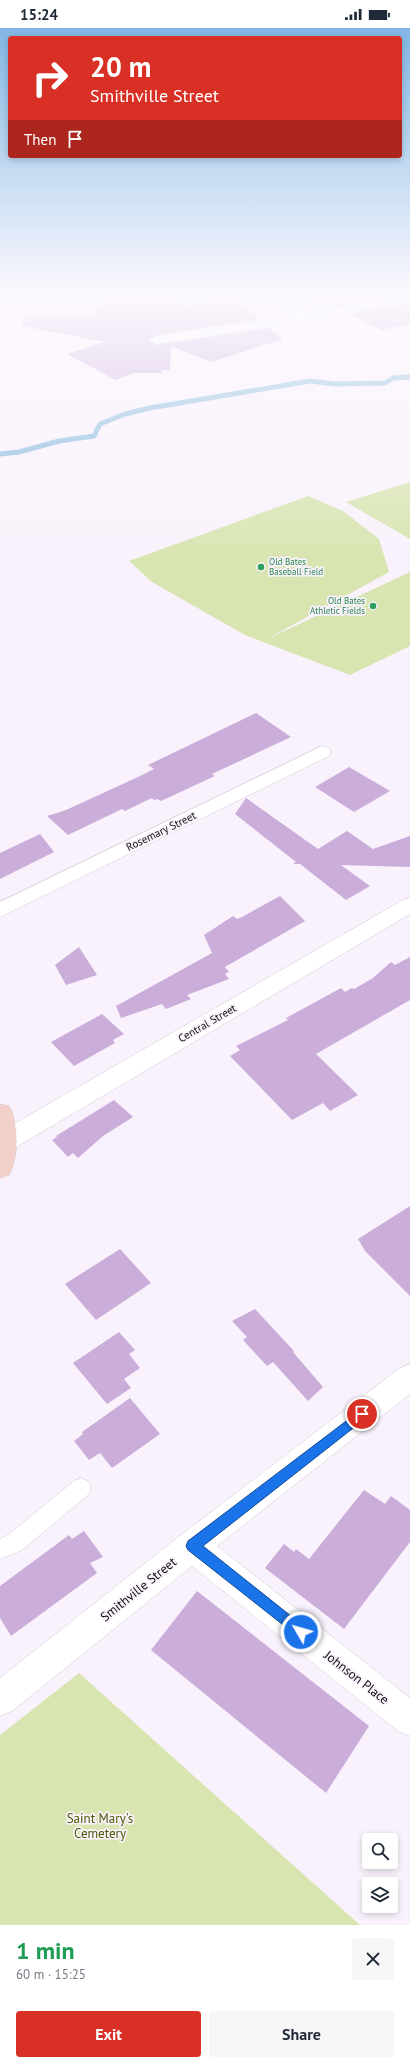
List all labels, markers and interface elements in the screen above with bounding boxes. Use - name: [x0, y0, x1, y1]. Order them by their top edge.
- text: 15:24: [20, 5, 58, 24]
- text: 20 m: [90, 48, 151, 85]
- icon: right: [24, 52, 76, 104]
- text: Smithville Street: [90, 84, 219, 107]
- icon: arrive: [64, 128, 86, 150]
- text: Then: [24, 130, 56, 149]
- place label: Old Bates Baseball Field: [269, 556, 323, 577]
- marker: Old Bates Baseball Field: [256, 562, 266, 572]
- place label: Old Bates Athletic Fields: [310, 595, 365, 616]
- marker: Old Bates Athletic Fields: [368, 601, 378, 611]
- street label: Rosemary Street: [124, 808, 198, 854]
- street label: Central Street: [175, 1001, 239, 1045]
- pin: [345, 1397, 379, 1431]
- icon: arrive: [351, 1403, 373, 1425]
- street label: Smithville Street: [97, 1553, 180, 1625]
- position arrow: [280, 1611, 322, 1653]
- street label: Johnson Place: [320, 1646, 393, 1708]
- park label: Saint Mary's Cemetery: [67, 1810, 133, 1842]
- map controls: [362, 1833, 398, 1913]
- button: search: [362, 1833, 398, 1869]
- button: layers: [362, 1877, 398, 1913]
- text: 1 min: [16, 1935, 75, 1966]
- button: close: [352, 1938, 394, 1980]
- text: 60 m · 15:25: [16, 1966, 86, 1983]
- button: Exit: [16, 2011, 201, 2057]
- button: Share: [209, 2011, 394, 2057]

